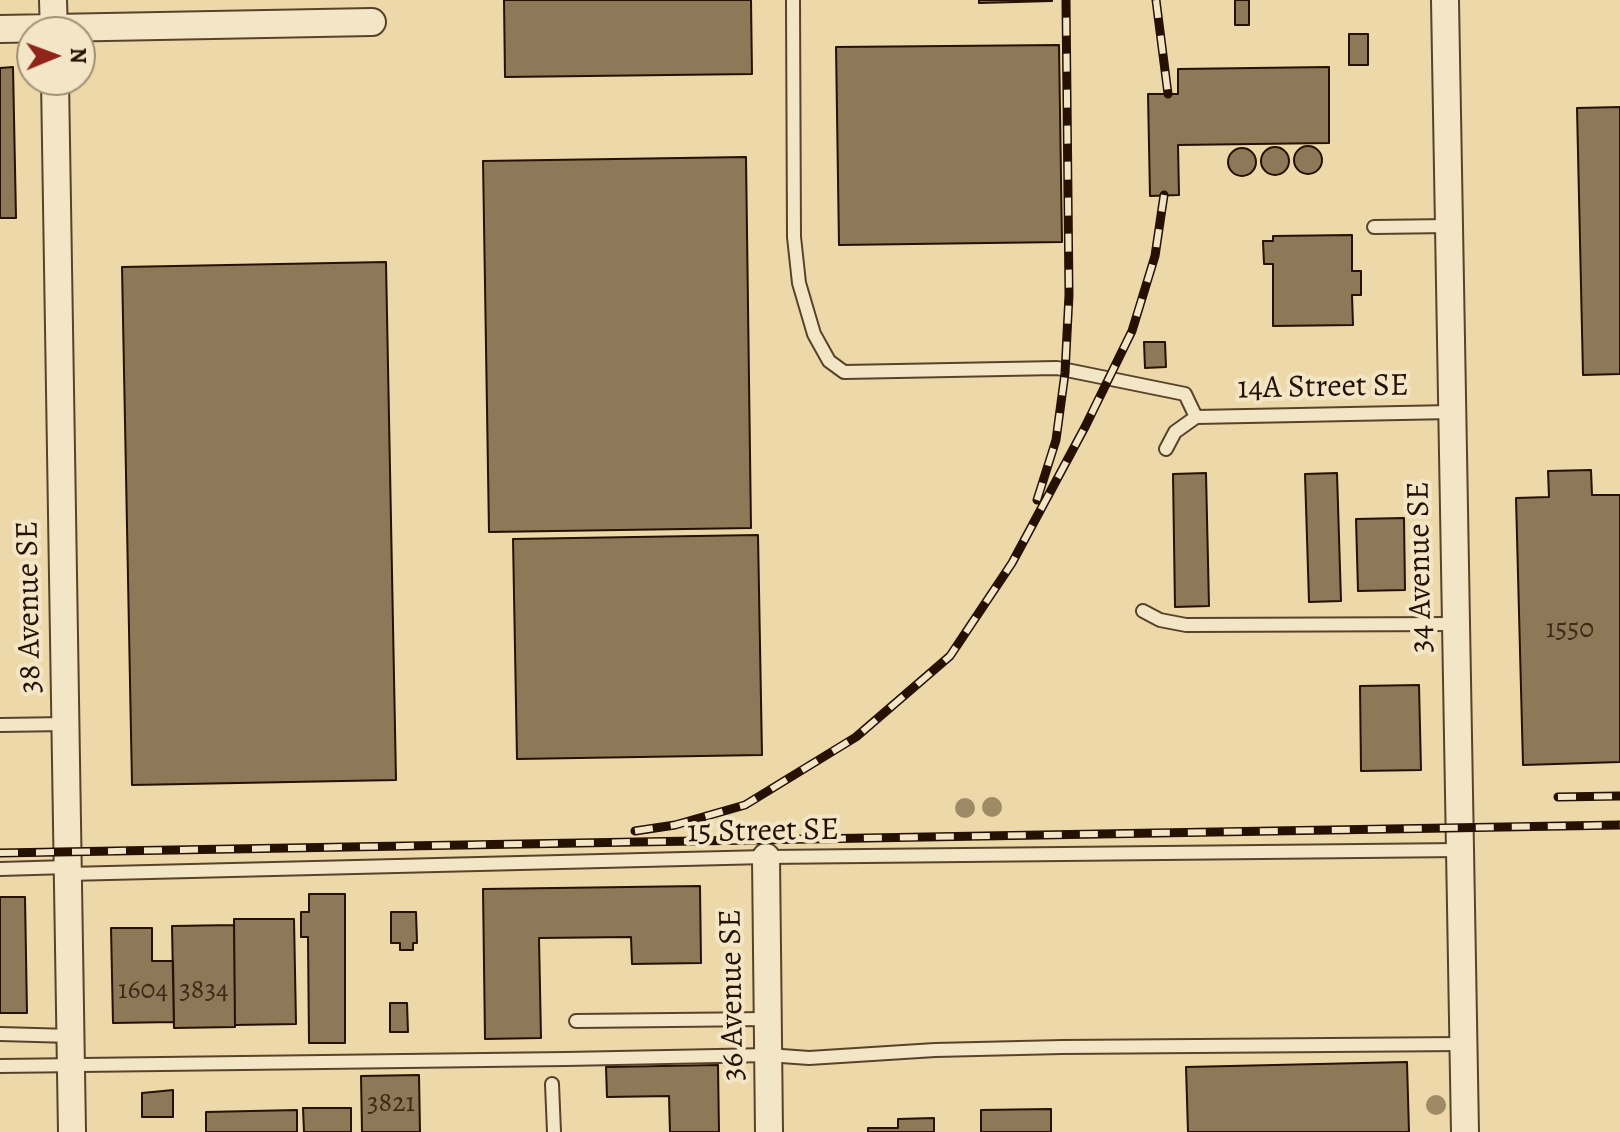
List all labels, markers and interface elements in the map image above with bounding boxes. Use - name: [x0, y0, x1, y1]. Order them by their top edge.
- north arrow: [16, 16, 96, 96]
- text: N: [63, 47, 93, 64]
- street label: 14A Street SE: [1237, 367, 1409, 409]
- street label: 34 Avenue SE: [1400, 481, 1442, 653]
- street label: 38 Avenue SE: [9, 520, 51, 694]
- house number: 1550: [1546, 613, 1594, 647]
- street label: 15 Street SE: [687, 811, 839, 853]
- street label: 36 Avenue SE: [712, 909, 754, 1081]
- house number: 1604: [118, 974, 168, 1008]
- house number: 3834: [179, 974, 229, 1008]
- house number: 3821: [367, 1087, 415, 1121]

